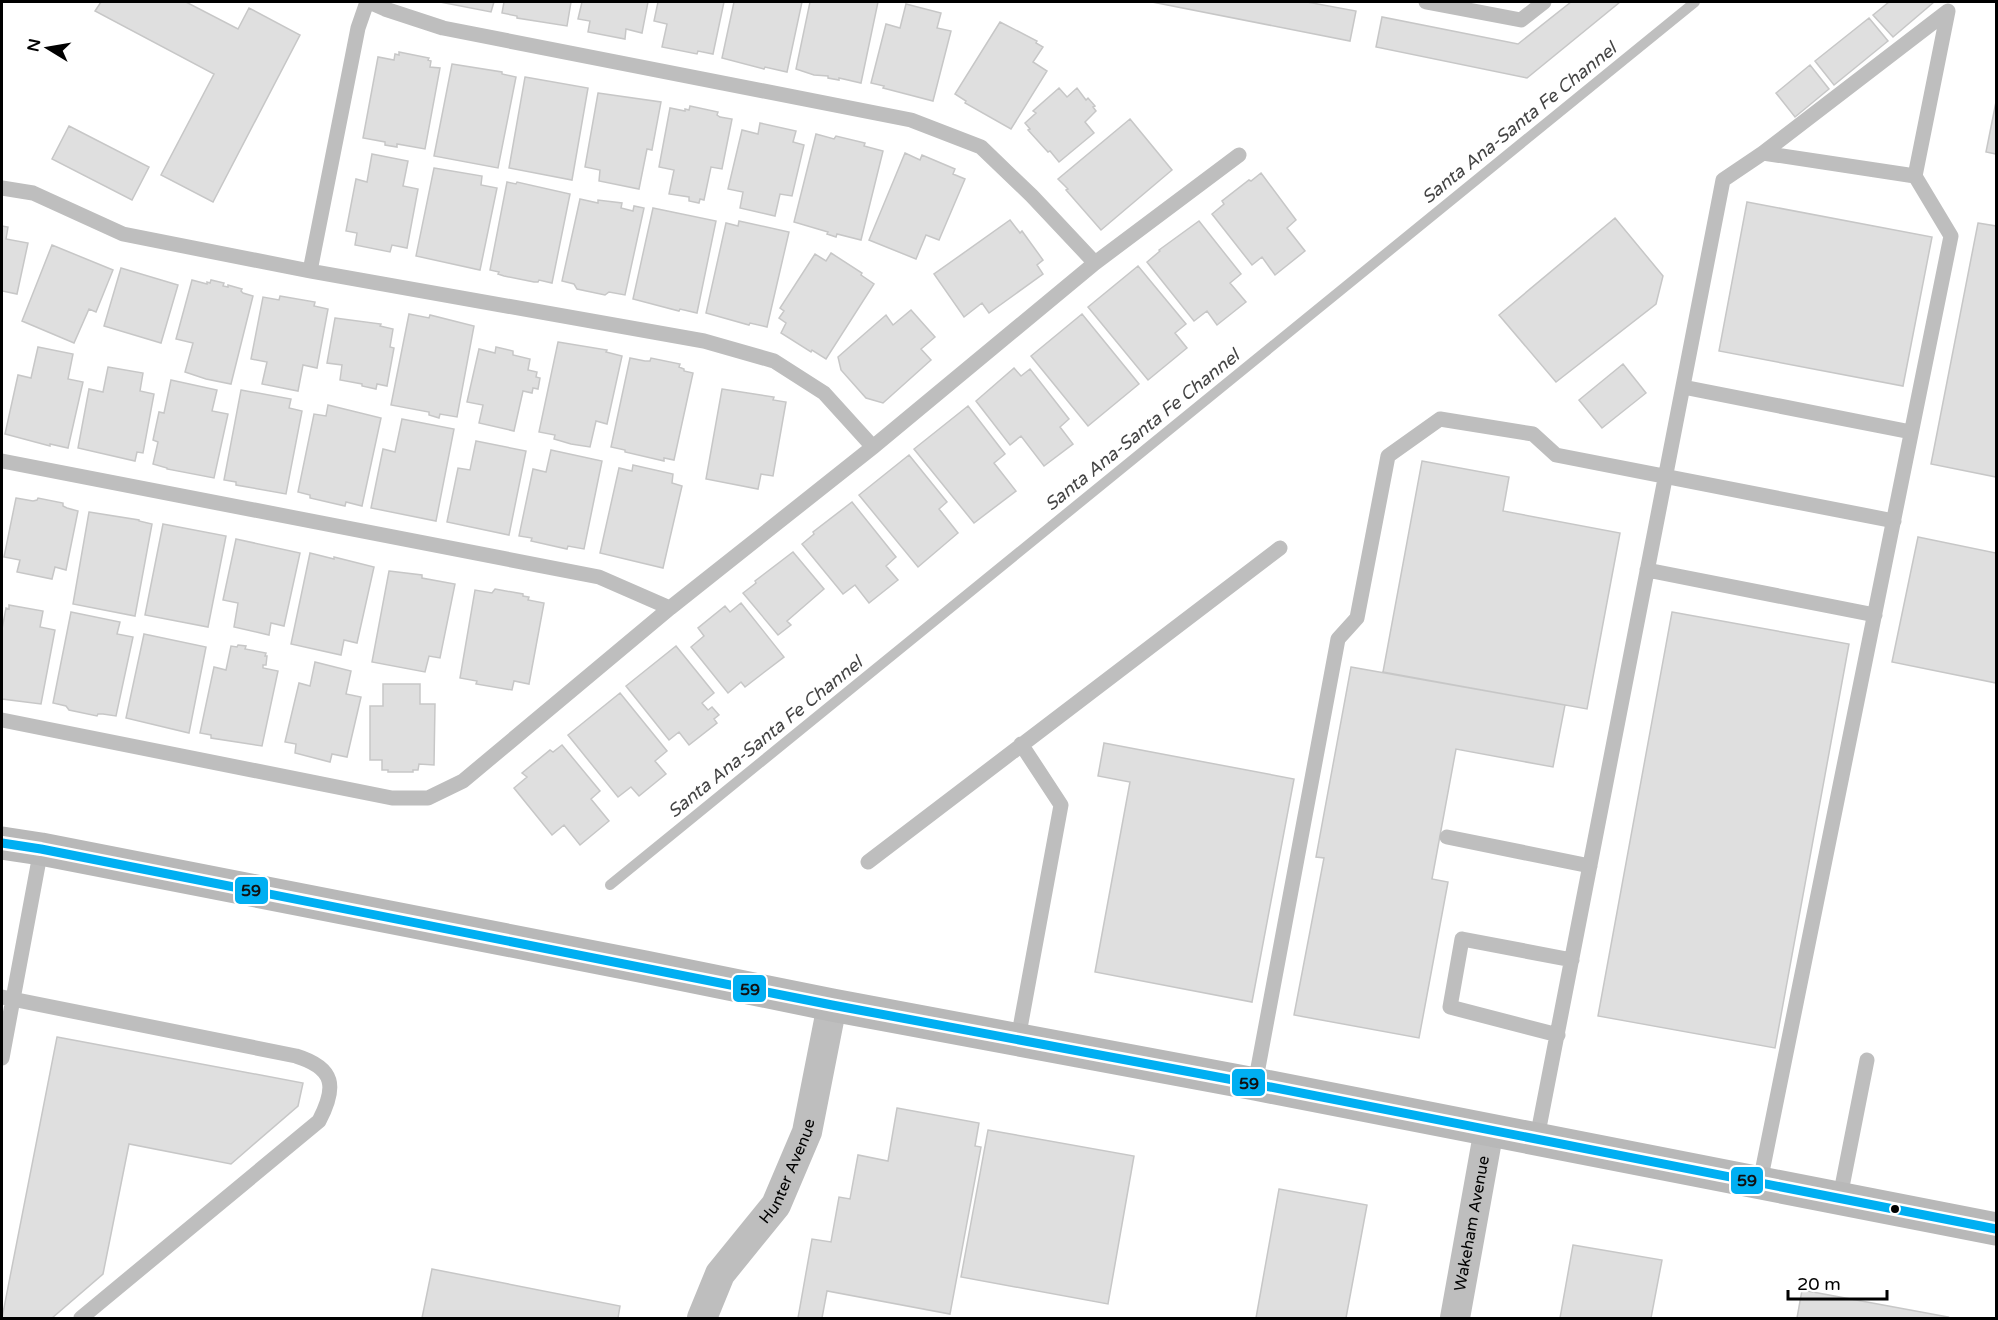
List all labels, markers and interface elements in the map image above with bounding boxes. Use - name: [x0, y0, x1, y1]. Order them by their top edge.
- north arrow: [18, 18, 78, 78]
- water label: Santa Ana-Santa Fe Channel: [1417, 36, 1623, 208]
- text: N: [23, 37, 45, 54]
- water label: Santa Ana-Santa Fe Channel: [1040, 343, 1246, 515]
- water label: Santa Ana-Santa Fe Channel: [663, 650, 869, 822]
- line badge: 59: [234, 876, 269, 905]
- text: 59: [241, 881, 261, 901]
- line badge: 59: [732, 974, 767, 1003]
- text: 59: [740, 980, 760, 1000]
- line badge: 59: [1231, 1068, 1266, 1097]
- text: 59: [1239, 1074, 1259, 1094]
- street label: Hunter Avenue: [755, 1117, 819, 1228]
- street label: Wakeham Avenue: [1450, 1154, 1494, 1293]
- line badge: 59: [1730, 1166, 1764, 1195]
- text: 59: [1737, 1171, 1757, 1191]
- unlabelled marker: [1889, 1203, 1901, 1215]
- scale bar: [1788, 1263, 1887, 1301]
- text: 20 m: [1797, 1273, 1841, 1295]

